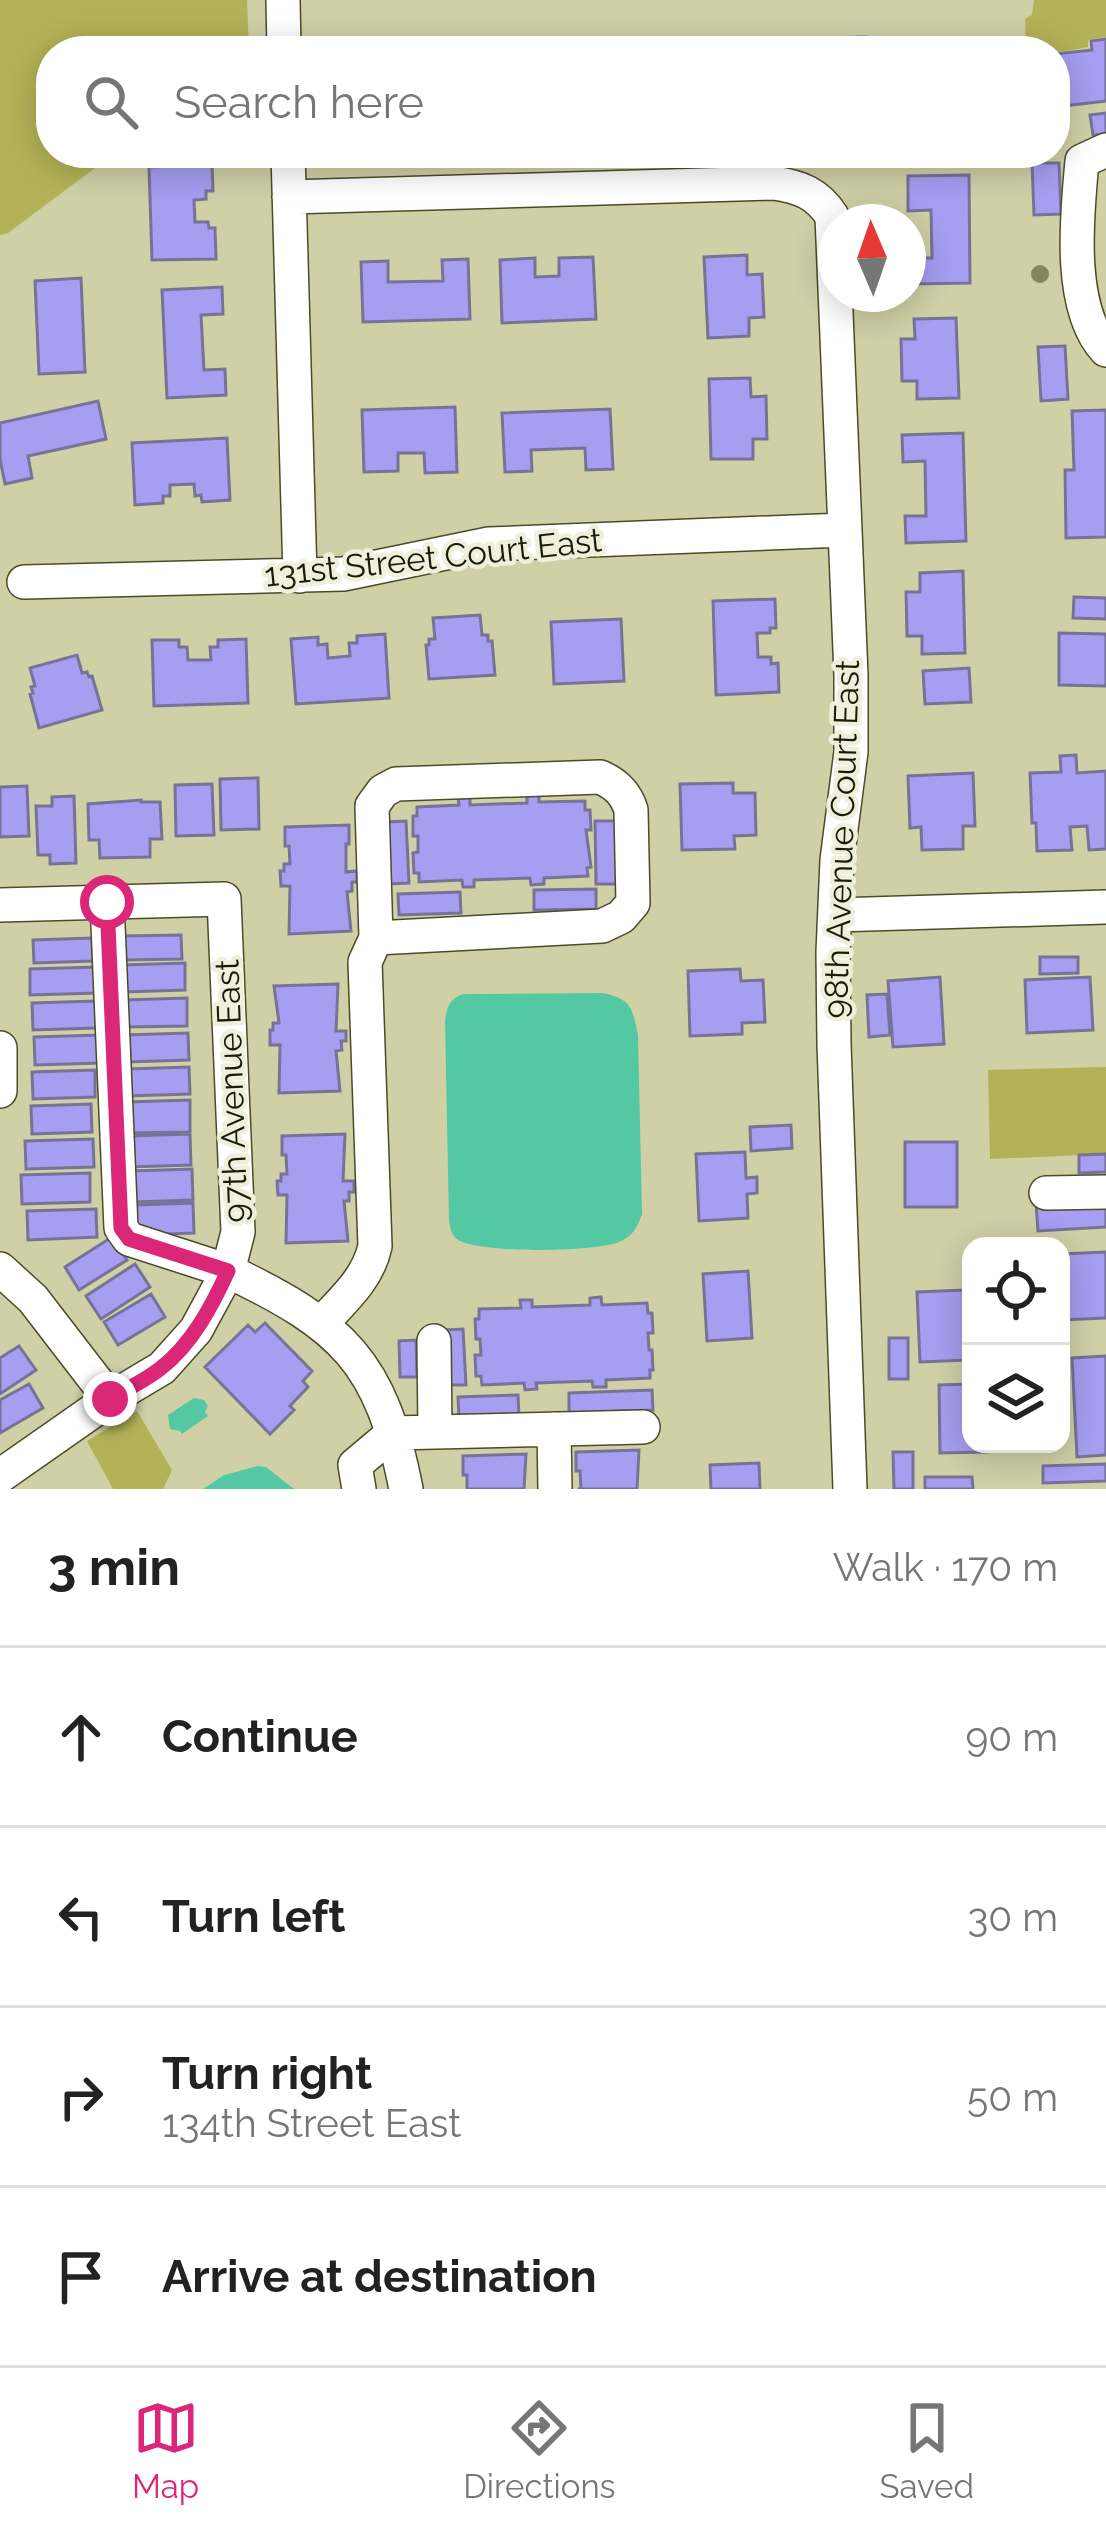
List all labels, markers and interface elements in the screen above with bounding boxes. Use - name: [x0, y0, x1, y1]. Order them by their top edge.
- search box: [36, 36, 1070, 168]
- icon: search: [78, 69, 144, 135]
- text: Search here: [174, 76, 424, 129]
- north arrow: [818, 204, 926, 312]
- street label: 131st Street Court East: [262, 520, 604, 595]
- street label: 98th Avenue Court East: [816, 659, 867, 1019]
- route start: [80, 875, 134, 929]
- street label: 97th Avenue East: [207, 959, 256, 1223]
- map controls: [962, 1237, 1070, 1453]
- button: locate: [962, 1237, 1070, 1345]
- button: layers: [962, 1345, 1070, 1453]
- route end: [83, 1372, 137, 1426]
- text: 3 min: [48, 1537, 180, 1597]
- text: Walk · 170 m: [833, 1544, 1058, 1590]
- icon: ahead: [48, 1704, 114, 1770]
- text: Continue: [162, 1710, 358, 1763]
- text: 90 m: [965, 1714, 1058, 1760]
- icon: left: [48, 1884, 114, 1950]
- text: Turn left: [162, 1890, 345, 1943]
- text: 30 m: [968, 1894, 1058, 1940]
- text: Turn right: [162, 2047, 372, 2100]
- icon: right: [48, 2064, 114, 2130]
- text: 50 m: [967, 2074, 1058, 2120]
- text: 134th Street East: [162, 2100, 461, 2146]
- icon: arrive: [48, 2244, 114, 2310]
- text: Arrive at destination: [162, 2250, 597, 2303]
- tab: Map: [132, 2395, 199, 2506]
- tab: Directions: [463, 2395, 616, 2506]
- tab: Saved: [880, 2395, 974, 2506]

